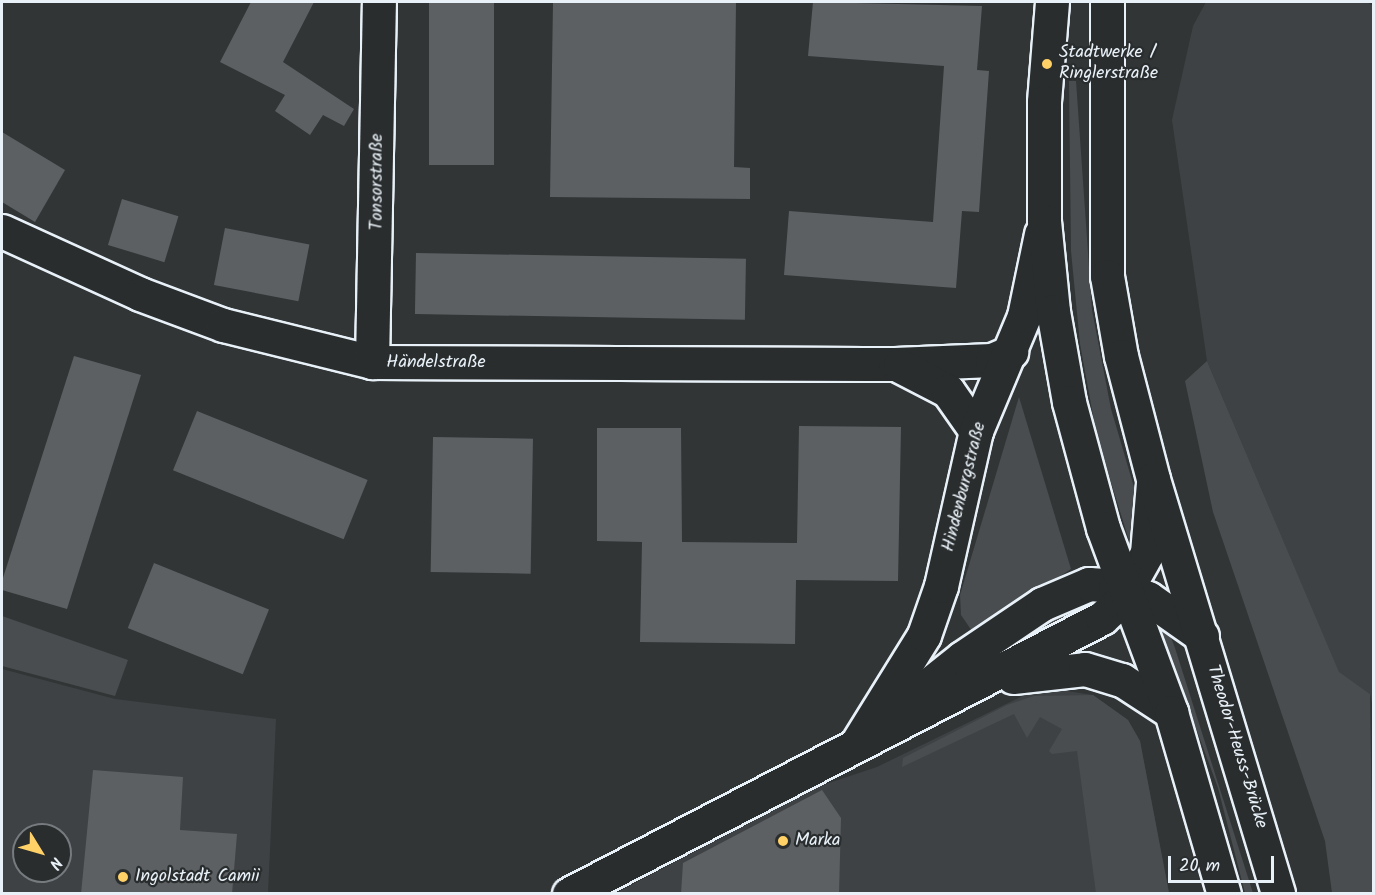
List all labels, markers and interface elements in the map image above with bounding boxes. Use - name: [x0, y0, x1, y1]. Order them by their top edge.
- place label: Stadtwerke / Ringlerstraße: [1059, 43, 1158, 86]
- marker: Stadtwerke / Ringlerstraße: [1040, 57, 1054, 71]
- street label: Tonsorstraße: [367, 134, 389, 230]
- street label: Händelstraße: [386, 352, 486, 374]
- street label: Hindenburgstraße: [938, 420, 992, 554]
- street label: Theodor-Heuss-Brücke: [1201, 663, 1271, 831]
- north arrow: [12, 823, 72, 883]
- place label: Marka: [795, 830, 840, 852]
- marker: Marka: [776, 834, 790, 848]
- scale bar: [1171, 844, 1278, 882]
- text: N: [42, 851, 68, 874]
- text: 20 m: [1179, 852, 1220, 881]
- place label: Ingolstadt Camii: [135, 866, 260, 888]
- marker: Ingolstadt Camii: [116, 870, 130, 884]

